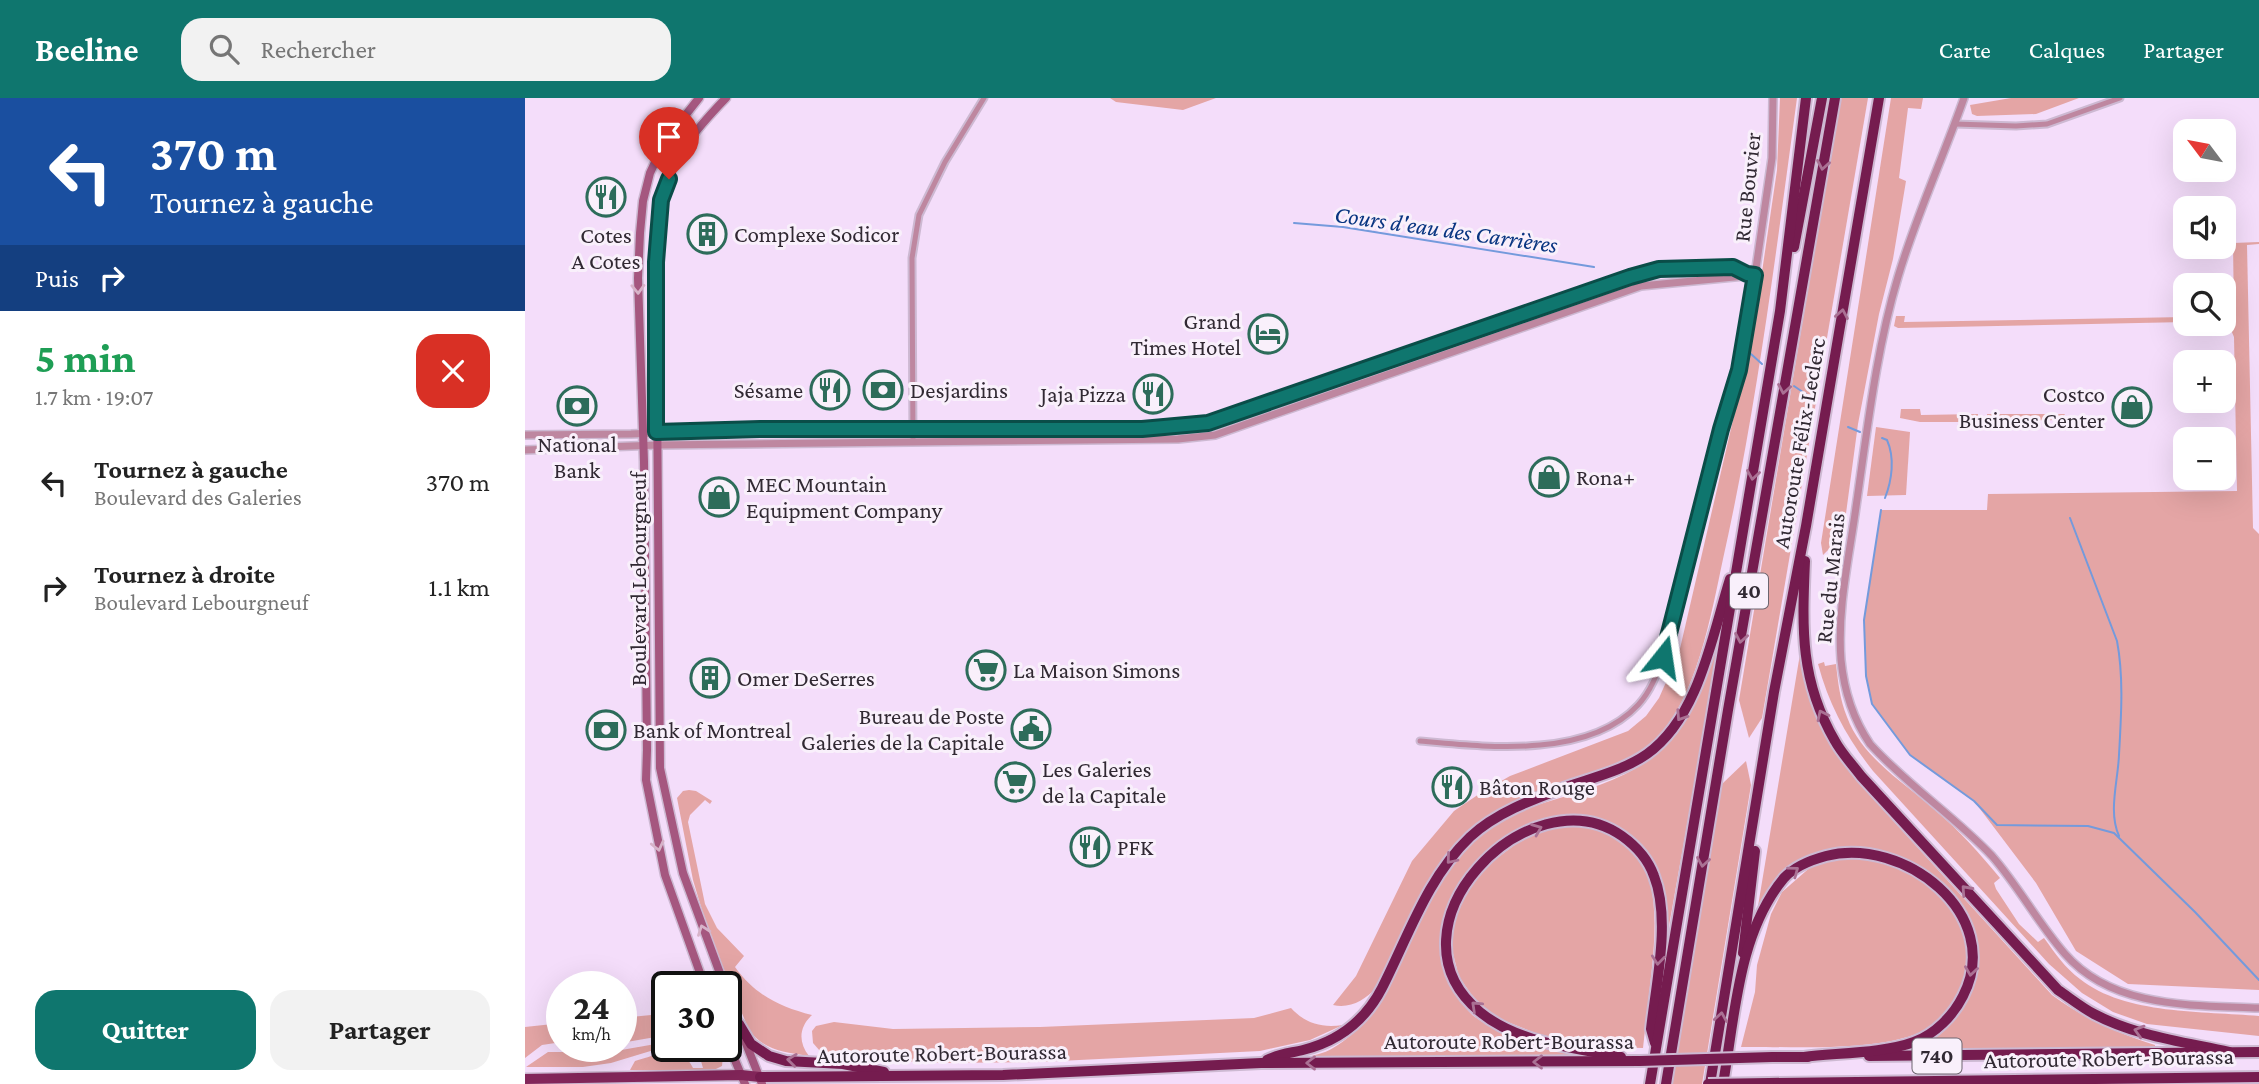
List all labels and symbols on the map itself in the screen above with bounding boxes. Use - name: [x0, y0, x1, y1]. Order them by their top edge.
- pin: [639, 107, 699, 179]
- north arrow: [2173, 119, 2237, 182]
- street label: Rue Bouvier: [1728, 131, 1766, 243]
- one-way arrow: [1816, 159, 1831, 171]
- restaurant icon: Cotes A Cotes: [585, 176, 627, 218]
- water label: Cours d'eau des Carrières: [1333, 200, 1560, 258]
- building icon: Complexe Sodicor: [686, 213, 728, 255]
- place label: Complexe Sodicor: [734, 221, 899, 247]
- place label: Cotes A Cotes: [572, 222, 640, 274]
- one-way arrow: [631, 284, 646, 295]
- place label: Grand Times Hotel: [1130, 308, 1241, 360]
- one-way arrow: [1834, 308, 1849, 319]
- hotel icon: Grand Times Hotel: [1247, 313, 1289, 355]
- street label: Autoroute Félix-Leclerc: [1768, 335, 1830, 550]
- restaurant icon: Sésame: [809, 369, 851, 411]
- bank icon: Desjardins: [862, 369, 904, 411]
- restaurant icon: Jaja Pizza: [1132, 373, 1174, 415]
- place label: Sésame: [734, 377, 803, 403]
- place label: Desjardins: [910, 377, 1008, 403]
- place label: Jaja Pizza: [1038, 381, 1126, 407]
- place label: Costco Business Center: [1959, 381, 2105, 433]
- one-way arrow: [1777, 383, 1792, 395]
- bank icon: National Bank: [556, 385, 598, 427]
- shop icon: Costco Business Center: [2111, 386, 2153, 428]
- place label: National Bank: [537, 431, 617, 483]
- shop icon: Rona+: [1528, 456, 1570, 498]
- place label: Rona+: [1576, 464, 1635, 490]
- one-way arrow: [1746, 469, 1761, 481]
- street label: Boulevard Lebourgneuf: [625, 470, 651, 686]
- place label: MEC Mountain Equipment Company: [746, 471, 943, 523]
- shop icon: MEC Mountain Equipment Company: [698, 476, 740, 518]
- street label: Rue du Marais: [1810, 512, 1850, 644]
- road number: 40: [1730, 574, 1768, 608]
- position arrow: [1626, 620, 1700, 694]
- one-way arrow: [1734, 632, 1749, 644]
- supermarket icon: La Maison Simons: [965, 649, 1007, 691]
- building icon: Omer DeSerres: [689, 657, 731, 699]
- place label: La Maison Simons: [1013, 657, 1180, 683]
- place label: Omer DeSerres: [737, 665, 875, 691]
- place label: Bureau de Poste Galeries de la Capitale: [801, 703, 1004, 755]
- public building icon: Bureau de Poste Galeries de la Capitale: [1010, 708, 1052, 750]
- one-way arrow: [1676, 708, 1689, 721]
- bank icon: Bank of Montreal: [585, 709, 627, 751]
- one-way arrow: [1817, 710, 1831, 722]
- place label: Bank of Montreal: [633, 717, 791, 743]
- place label: Les Galeries de la Capitale: [1042, 756, 1166, 808]
- supermarket icon: Les Galeries de la Capitale: [994, 761, 1036, 803]
- restaurant icon: Bâton Rouge: [1431, 766, 1473, 808]
- place label: Bâton Rouge: [1479, 774, 1595, 800]
- one-way arrow: [1530, 823, 1542, 837]
- restaurant icon: PFK: [1069, 826, 1111, 868]
- place label: PFK: [1117, 834, 1154, 860]
- one-way arrow: [650, 840, 665, 852]
- one-way arrow: [1447, 850, 1459, 863]
- one-way arrow: [1696, 856, 1711, 868]
- one-way arrow: [1787, 867, 1799, 879]
- one-way arrow: [1962, 885, 1974, 898]
- one-way arrow: [698, 924, 712, 936]
- one-way arrow: [1651, 955, 1666, 966]
- one-way arrow: [1964, 965, 1979, 977]
- speed limit sign: 30: [651, 971, 742, 1062]
- one-way arrow: [1471, 1002, 1484, 1015]
- one-way arrow: [1713, 1011, 1728, 1023]
- one-way arrow: [2133, 1025, 2145, 1040]
- street label: Autoroute Robert-Bourassa: [1384, 1028, 1634, 1054]
- street label: Autoroute Robert-Bourassa: [817, 1038, 1068, 1068]
- road number: 740: [1913, 1038, 1961, 1074]
- street label: Autoroute Robert-Bourassa: [1984, 1043, 2235, 1073]
- one-way arrow: [786, 1053, 798, 1068]
- one-way arrow: [1533, 1054, 1543, 1070]
- one-way arrow: [1305, 1055, 1316, 1071]

